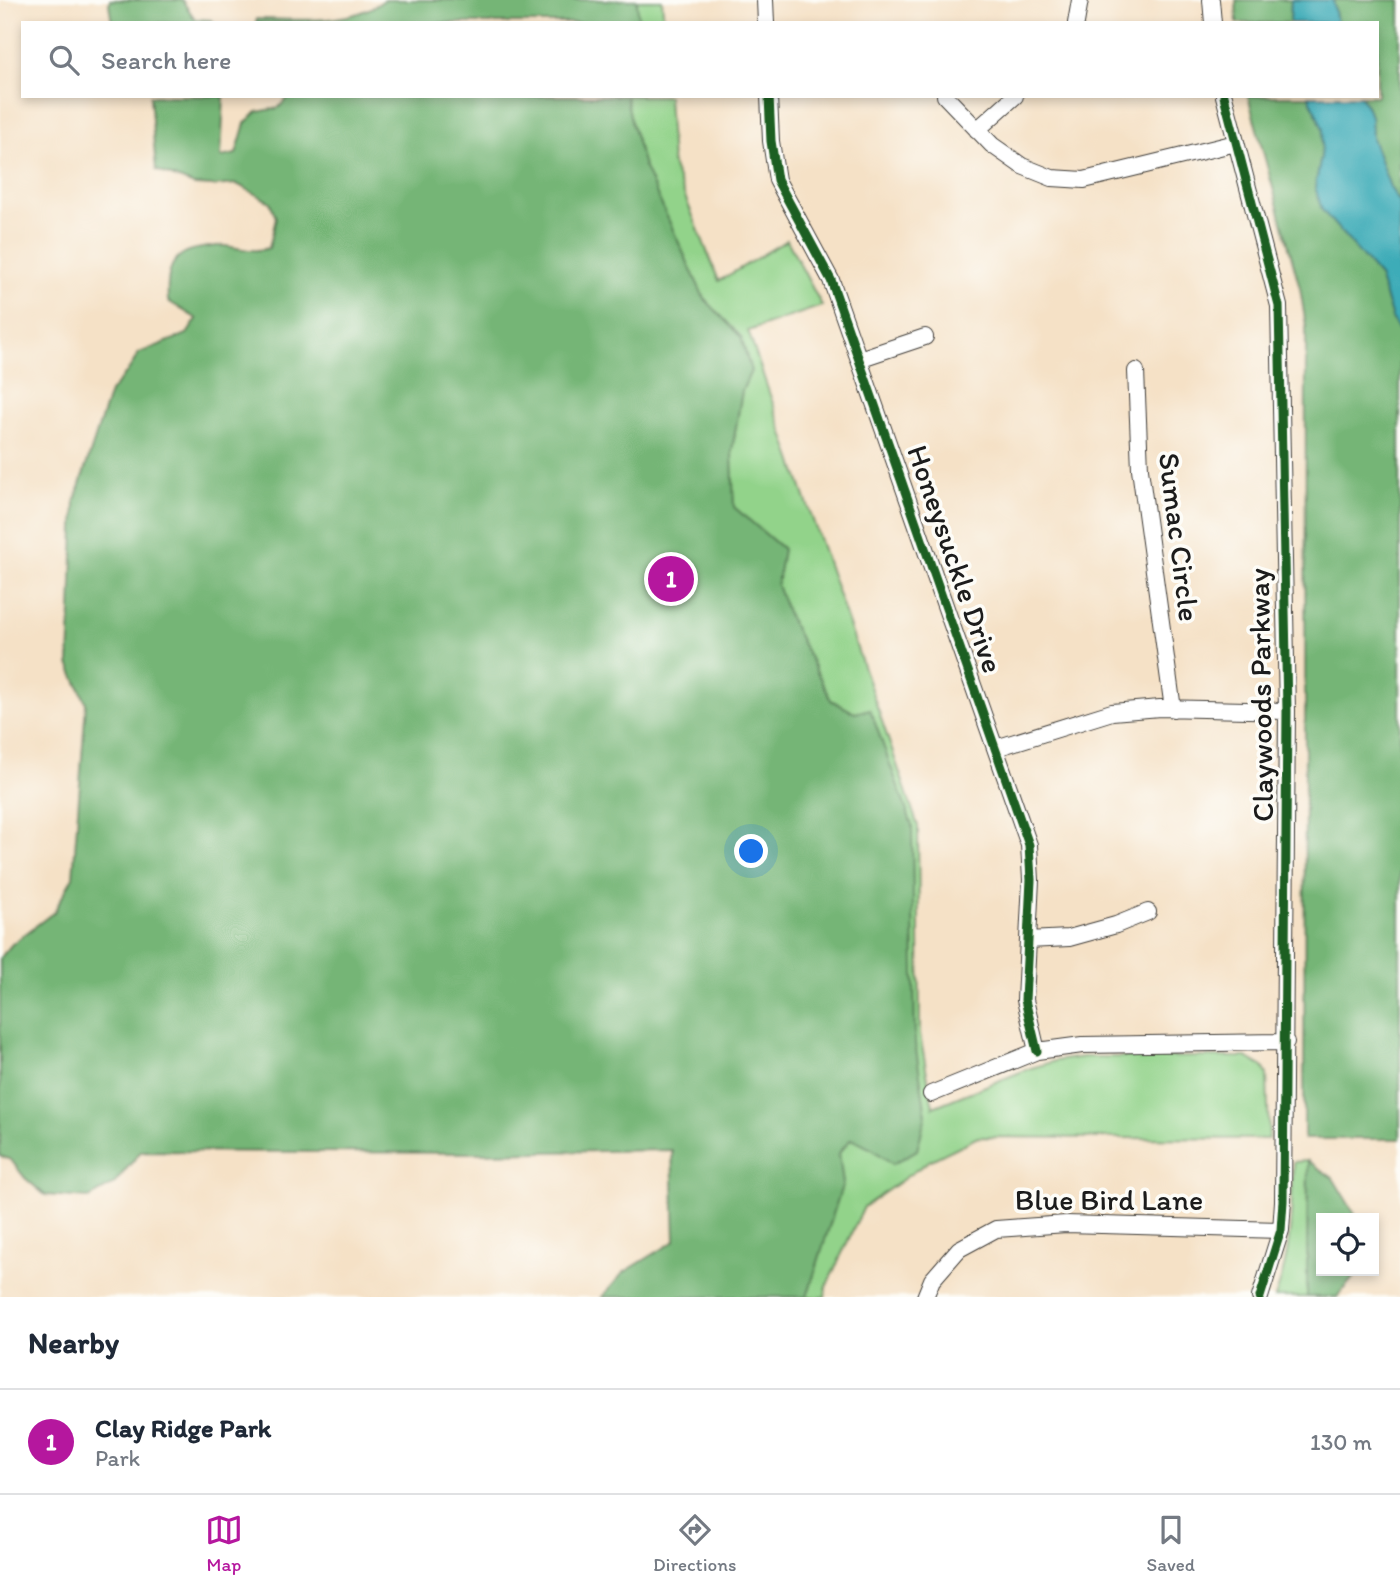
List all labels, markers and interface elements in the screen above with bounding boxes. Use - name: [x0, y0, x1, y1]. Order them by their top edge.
- search box: [21, 21, 1379, 98]
- icon: search: [45, 41, 83, 79]
- text: Search here: [101, 44, 231, 76]
- street label: Honeysuckle Drive: [899, 440, 1012, 678]
- street label: Sumac Circle: [1151, 451, 1208, 623]
- pin: 1: [648, 553, 694, 605]
- street label: Claywoods Parkway: [1240, 568, 1281, 822]
- your location: [734, 834, 768, 868]
- street label: Blue Bird Lane: [1015, 1181, 1203, 1218]
- map controls: [1316, 1213, 1379, 1276]
- button: locate: [1316, 1213, 1379, 1276]
- text: Nearby: [28, 1324, 119, 1361]
- text: Clay Ridge Park: [95, 1412, 271, 1444]
- text: 1: [46, 1428, 56, 1456]
- text: 130 m: [1310, 1428, 1372, 1456]
- text: Park: [95, 1444, 140, 1472]
- tab: Map: [205, 1511, 243, 1576]
- tab: Directions: [653, 1511, 737, 1576]
- tab: Saved: [1147, 1511, 1195, 1576]

